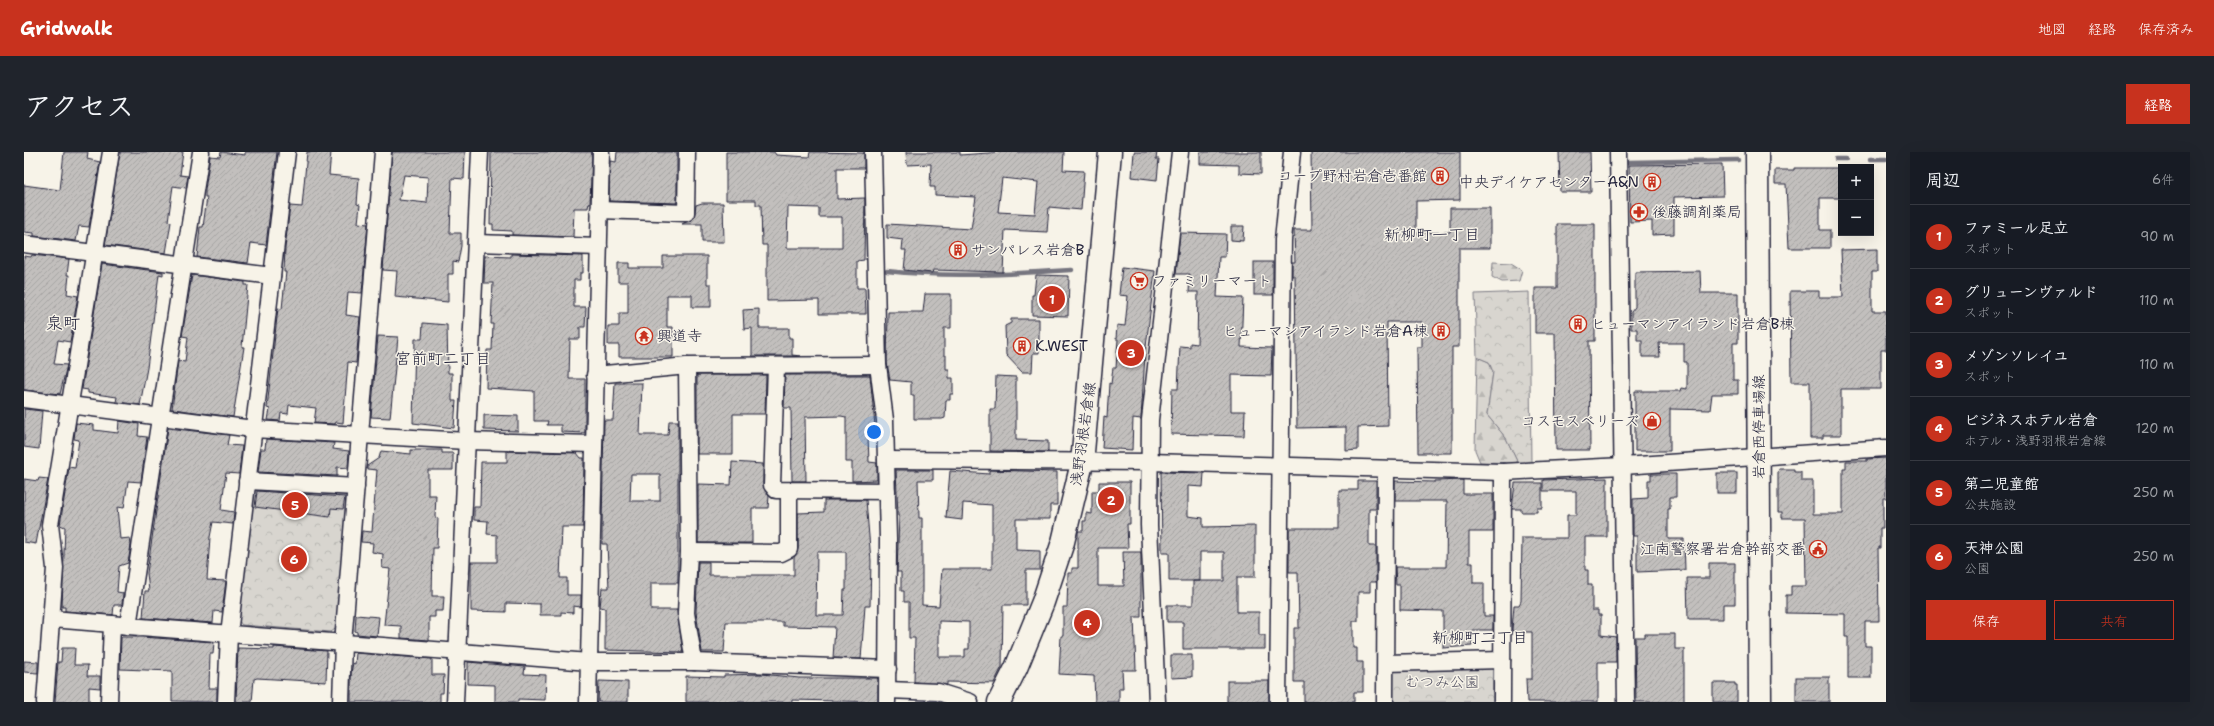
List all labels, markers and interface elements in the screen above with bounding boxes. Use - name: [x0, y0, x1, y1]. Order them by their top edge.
- text: Gridwalk: [20, 16, 113, 41]
- text: 地図: [2038, 20, 2066, 38]
- text: 経路: [2088, 20, 2116, 38]
- text: 保存済み: [2138, 20, 2194, 38]
- button: 経路: [2126, 84, 2190, 124]
- text: アクセス: [24, 87, 134, 125]
- map controls: [1838, 164, 1874, 236]
- button: +: [1838, 164, 1874, 200]
- place label: コープ野村岩倉壱番館: [1278, 166, 1427, 186]
- building icon: コープ野村岩倉壱番館: [1430, 166, 1450, 186]
- text: 周辺: [1926, 169, 1960, 191]
- text: 6件: [2152, 171, 2174, 188]
- place label: 中央デイケアセンターA&N: [1459, 172, 1639, 192]
- building icon: 中央デイケアセンターA&N: [1642, 172, 1662, 192]
- button: −: [1838, 200, 1874, 236]
- pharmacy icon: 後藤調剤薬局: [1629, 202, 1649, 222]
- place label: 後藤調剤薬局: [1652, 202, 1742, 222]
- text: ファミール足立: [1964, 218, 2068, 238]
- district label: 新柳町一丁目: [1384, 224, 1480, 245]
- text: 1: [1936, 228, 1942, 245]
- text: 90 m: [2140, 228, 2174, 245]
- building icon: サンパレス岩倉B: [948, 240, 968, 260]
- place label: サンパレス岩倉B: [971, 240, 1084, 260]
- text: スポット: [1964, 240, 2016, 257]
- supermarket icon: ファミリーマート: [1129, 271, 1149, 291]
- place label: ファミリーマート: [1152, 271, 1272, 291]
- text: グリューンヴァルド: [1964, 282, 2098, 302]
- pin: 1: [1039, 284, 1065, 314]
- text: 2: [1934, 292, 1944, 309]
- text: 110 m: [2139, 292, 2174, 309]
- text: スポット: [1964, 304, 2016, 321]
- district label: 泉町: [46, 312, 80, 334]
- building icon: ヒューマンアイランド岩倉B棟: [1568, 314, 1588, 334]
- place label: ヒューマンアイランド岩倉B棟: [1591, 314, 1794, 334]
- place label: ヒューマンアイランド岩倉A棟: [1223, 321, 1428, 341]
- building icon: ヒューマンアイランド岩倉A棟: [1431, 321, 1451, 341]
- temple icon: 興道寺: [634, 326, 654, 346]
- place label: 興道寺: [657, 326, 702, 346]
- building icon: K.WEST: [1012, 336, 1032, 356]
- place label: K.WEST: [1035, 336, 1088, 356]
- pin: 3: [1118, 338, 1144, 368]
- text: メゾンソレイユ: [1964, 346, 2068, 366]
- district label: 宮前町二丁目: [395, 348, 491, 369]
- text: 3: [1934, 356, 1944, 373]
- text: 110 m: [2139, 356, 2174, 373]
- text: スポット: [1964, 368, 2016, 385]
- street label: 岩倉西停車場線: [1749, 374, 1769, 480]
- street label: 浅野羽根岩倉線: [1066, 381, 1100, 487]
- text: ビジネスホテル岩倉: [1964, 410, 2098, 430]
- place label: コスモスベリーズ: [1521, 411, 1639, 431]
- shop icon: コスモスベリーズ: [1642, 411, 1662, 431]
- text: 4: [1934, 420, 1944, 437]
- text: 120 m: [2136, 420, 2174, 437]
- your location: [864, 422, 884, 442]
- text: ホテル · 浅野羽根岩倉線: [1964, 432, 2106, 449]
- text: 第二児童館: [1964, 474, 2039, 494]
- text: 5: [1935, 484, 1943, 501]
- text: 250 m: [2133, 484, 2174, 501]
- pin: 2: [1098, 485, 1124, 515]
- pin: 5: [282, 490, 308, 520]
- text: 公共施設: [1964, 496, 2016, 513]
- text: 天神公園: [1964, 538, 2024, 558]
- place label: 江南警察署岩倉幹部交番: [1640, 539, 1805, 559]
- public building icon: 江南警察署岩倉幹部交番: [1808, 539, 1828, 559]
- pin: 6: [281, 544, 307, 574]
- text: 6: [1934, 548, 1944, 565]
- text: 250 m: [2133, 548, 2174, 565]
- text: 公園: [1964, 560, 1990, 577]
- button: 保存: [1926, 600, 2046, 640]
- button: 共有: [2054, 600, 2174, 640]
- pin: 4: [1074, 608, 1100, 638]
- district label: 新柳町二丁目: [1432, 627, 1528, 648]
- park label: むつみ公園: [1404, 672, 1480, 692]

